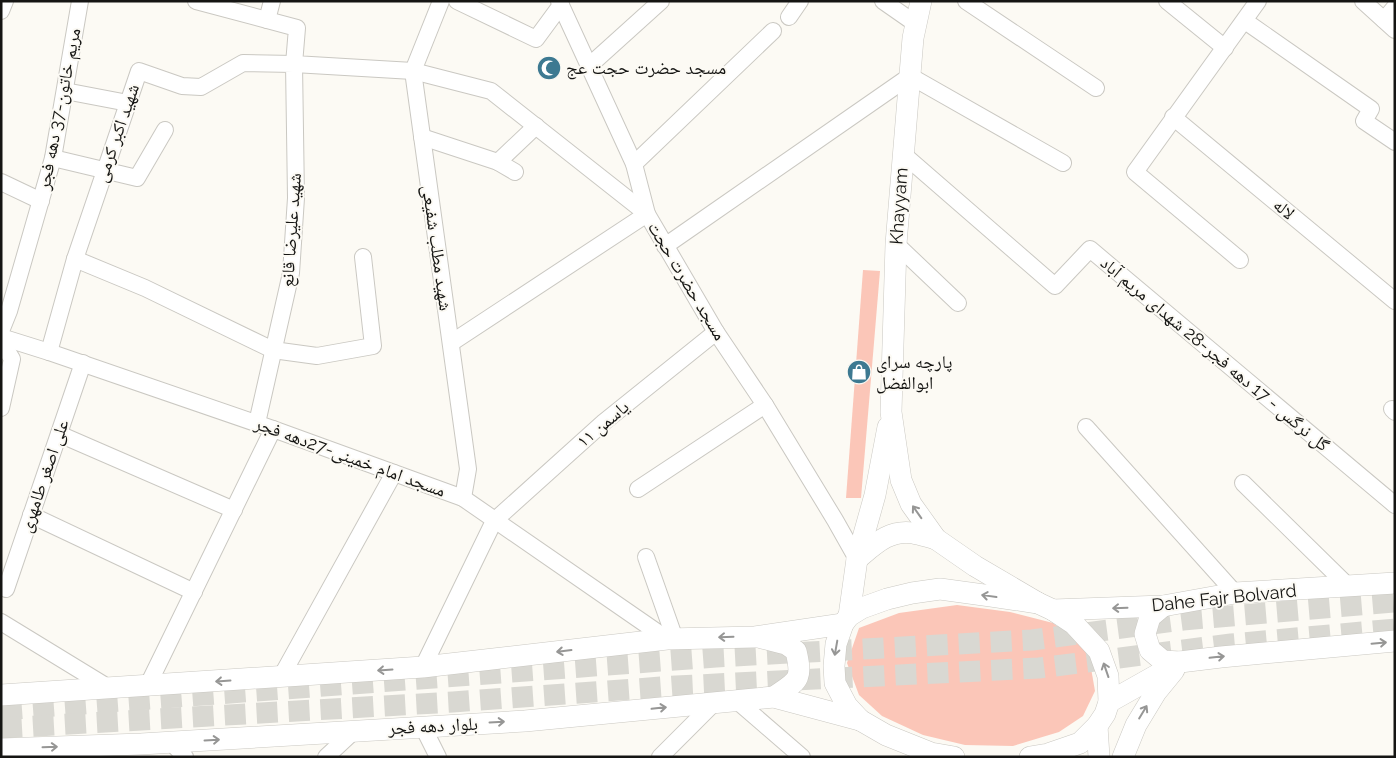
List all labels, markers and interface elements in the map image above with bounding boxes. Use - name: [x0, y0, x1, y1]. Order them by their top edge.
- street label: مریم خاتون-37 دهه فجر: [32, 26, 86, 193]
- mosque icon: مسجد حضرت حجت عج: [536, 55, 562, 81]
- place label: مسجد حضرت حجت عج: [566, 57, 726, 80]
- street label: شهید اکبر کرمی: [90, 81, 144, 185]
- street label: Khayyam: [885, 167, 912, 245]
- street label: شهید علیرضا قانع: [276, 172, 307, 288]
- street label: شهید مطلب شفیعی: [417, 184, 457, 312]
- street label: لاله: [1269, 194, 1299, 224]
- street label: مسجد حضرت حجت: [644, 218, 731, 344]
- street label: گل نرگس - 17 دهه فجر-28 شهدای مریم آباد: [1095, 252, 1334, 457]
- place label: پارچه سرای ابوالفضل: [876, 351, 952, 394]
- shop icon: پارچه سرای ابوالفضل: [846, 359, 872, 385]
- street label: یاسمن ۱۱: [572, 396, 634, 452]
- street label: مسجد امام خمینی-27دهه فجر: [250, 412, 448, 503]
- street label: علی اصغر طامهری: [14, 417, 74, 535]
- one-way arrow: [912, 505, 922, 519]
- street label: Dahe Fajr Bolvard: [1150, 579, 1298, 616]
- one-way arrow: [981, 590, 997, 600]
- one-way arrow: [1112, 603, 1128, 612]
- one-way arrow: [718, 633, 734, 642]
- one-way arrow: [1371, 638, 1387, 647]
- one-way arrow: [831, 640, 841, 656]
- one-way arrow: [556, 646, 572, 656]
- one-way arrow: [1209, 652, 1225, 662]
- one-way arrow: [1100, 662, 1110, 678]
- one-way arrow: [377, 665, 393, 674]
- one-way arrow: [215, 676, 231, 685]
- one-way arrow: [650, 703, 666, 713]
- one-way arrow: [1139, 706, 1149, 720]
- street label: بلوار دهه فجر: [387, 713, 478, 739]
- one-way arrow: [488, 718, 504, 727]
- one-way arrow: [204, 735, 220, 744]
- one-way arrow: [42, 742, 58, 752]

